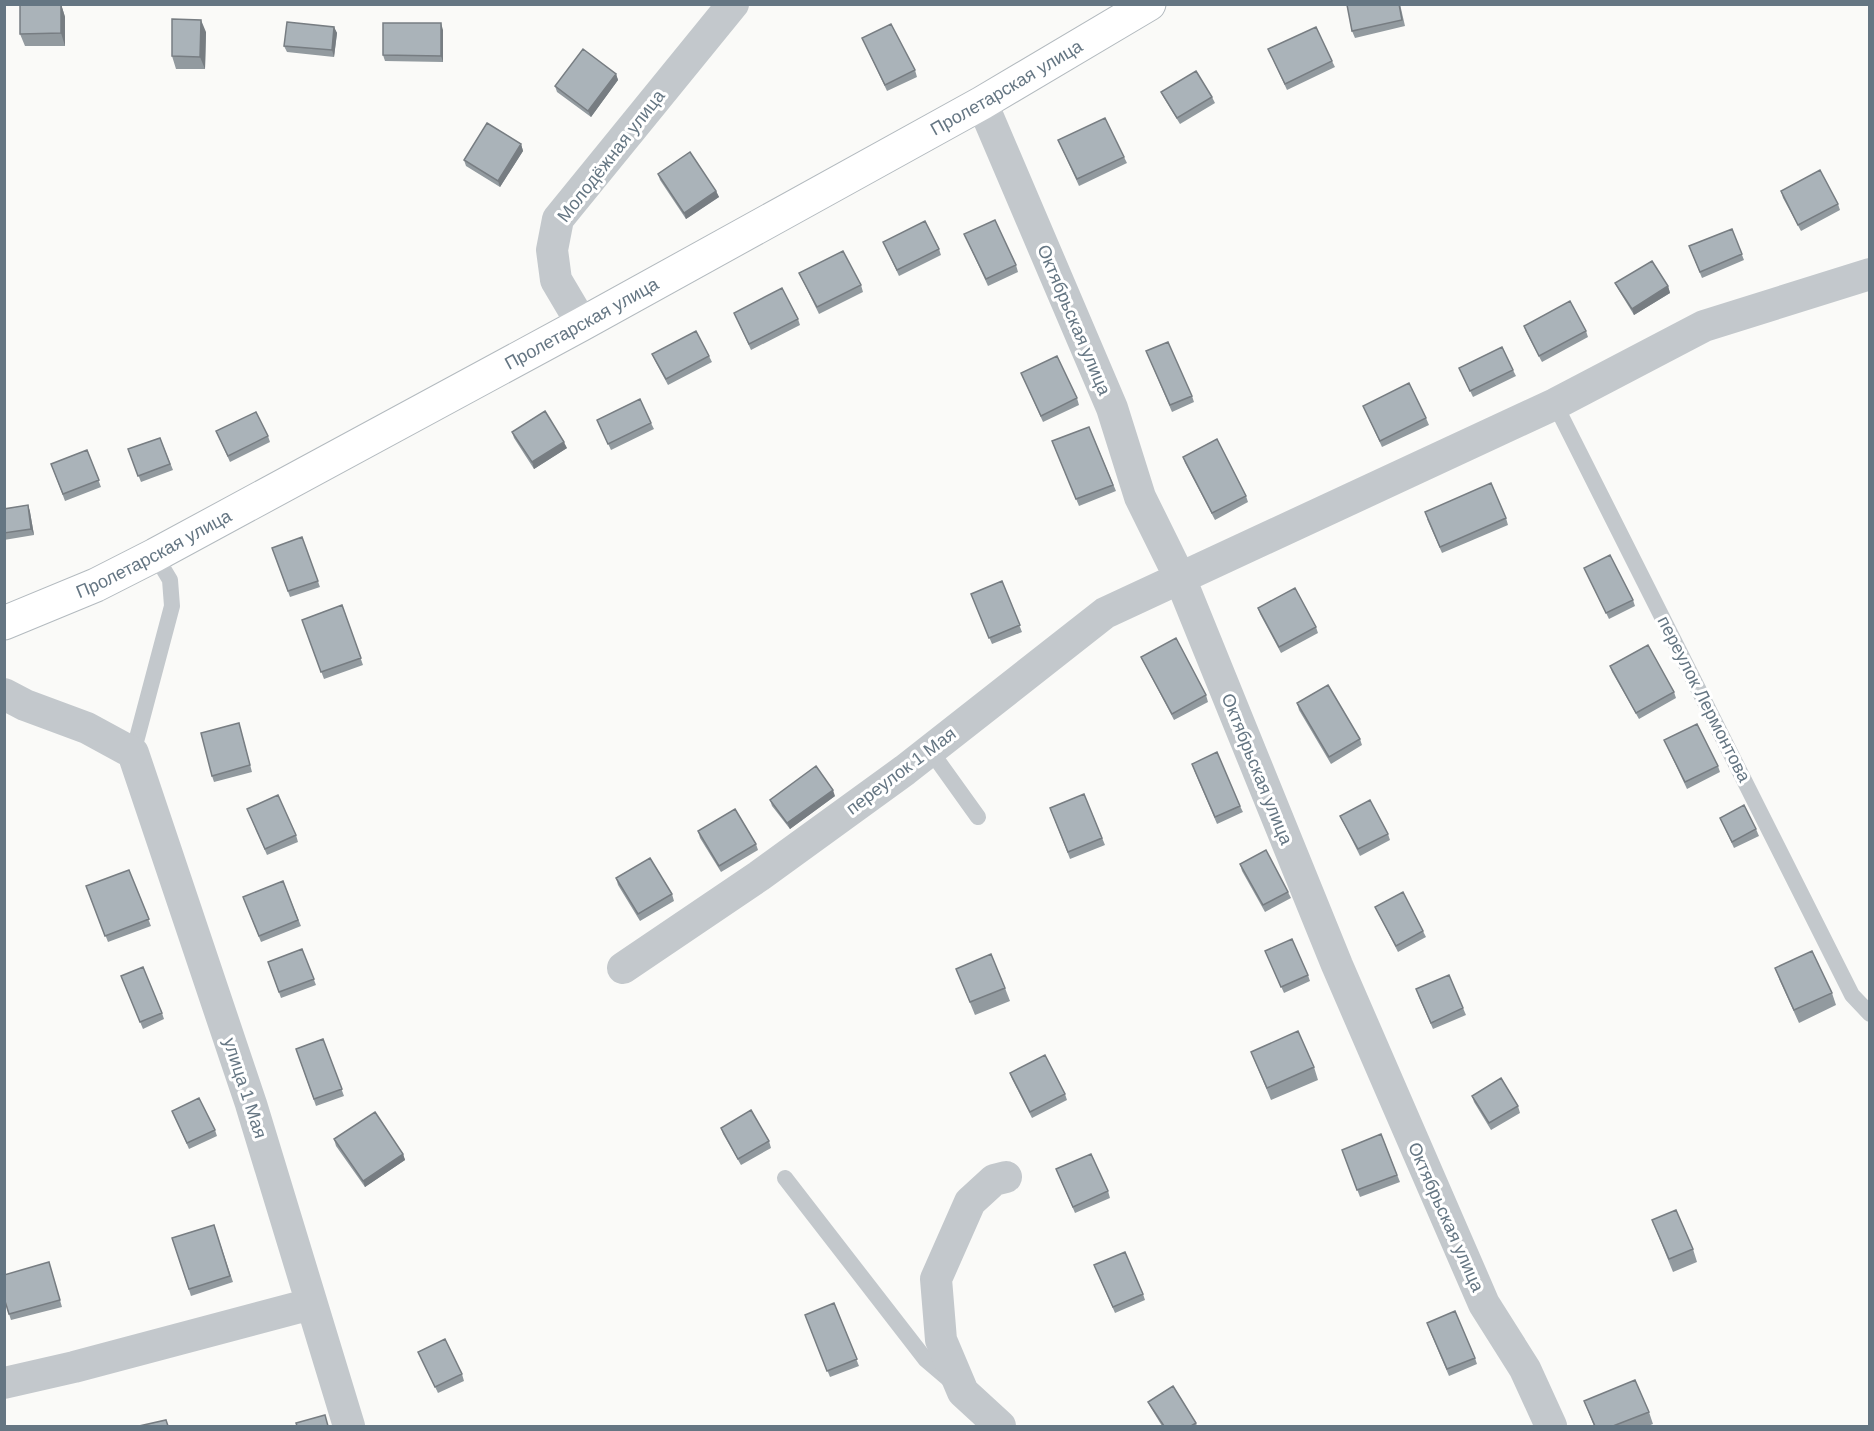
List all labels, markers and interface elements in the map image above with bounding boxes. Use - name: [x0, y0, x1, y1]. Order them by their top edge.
- street label: Пролетарская улица: [927, 35, 1087, 139]
- street label: Молодёжная улица: [553, 85, 669, 226]
- street label: Октябрьская улица: [1033, 242, 1115, 399]
- street label: Пролетарская улица: [501, 273, 663, 374]
- street label: Пролетарская улица: [73, 505, 236, 602]
- street label: переулок Лермонтова: [1653, 613, 1755, 786]
- street label: Октябрьская улица: [1218, 690, 1297, 848]
- street label: переулок 1 Мая: [842, 723, 960, 819]
- street label: улица 1 Мая: [219, 1035, 271, 1141]
- street label: Октябрьская улица: [1404, 1139, 1488, 1296]

